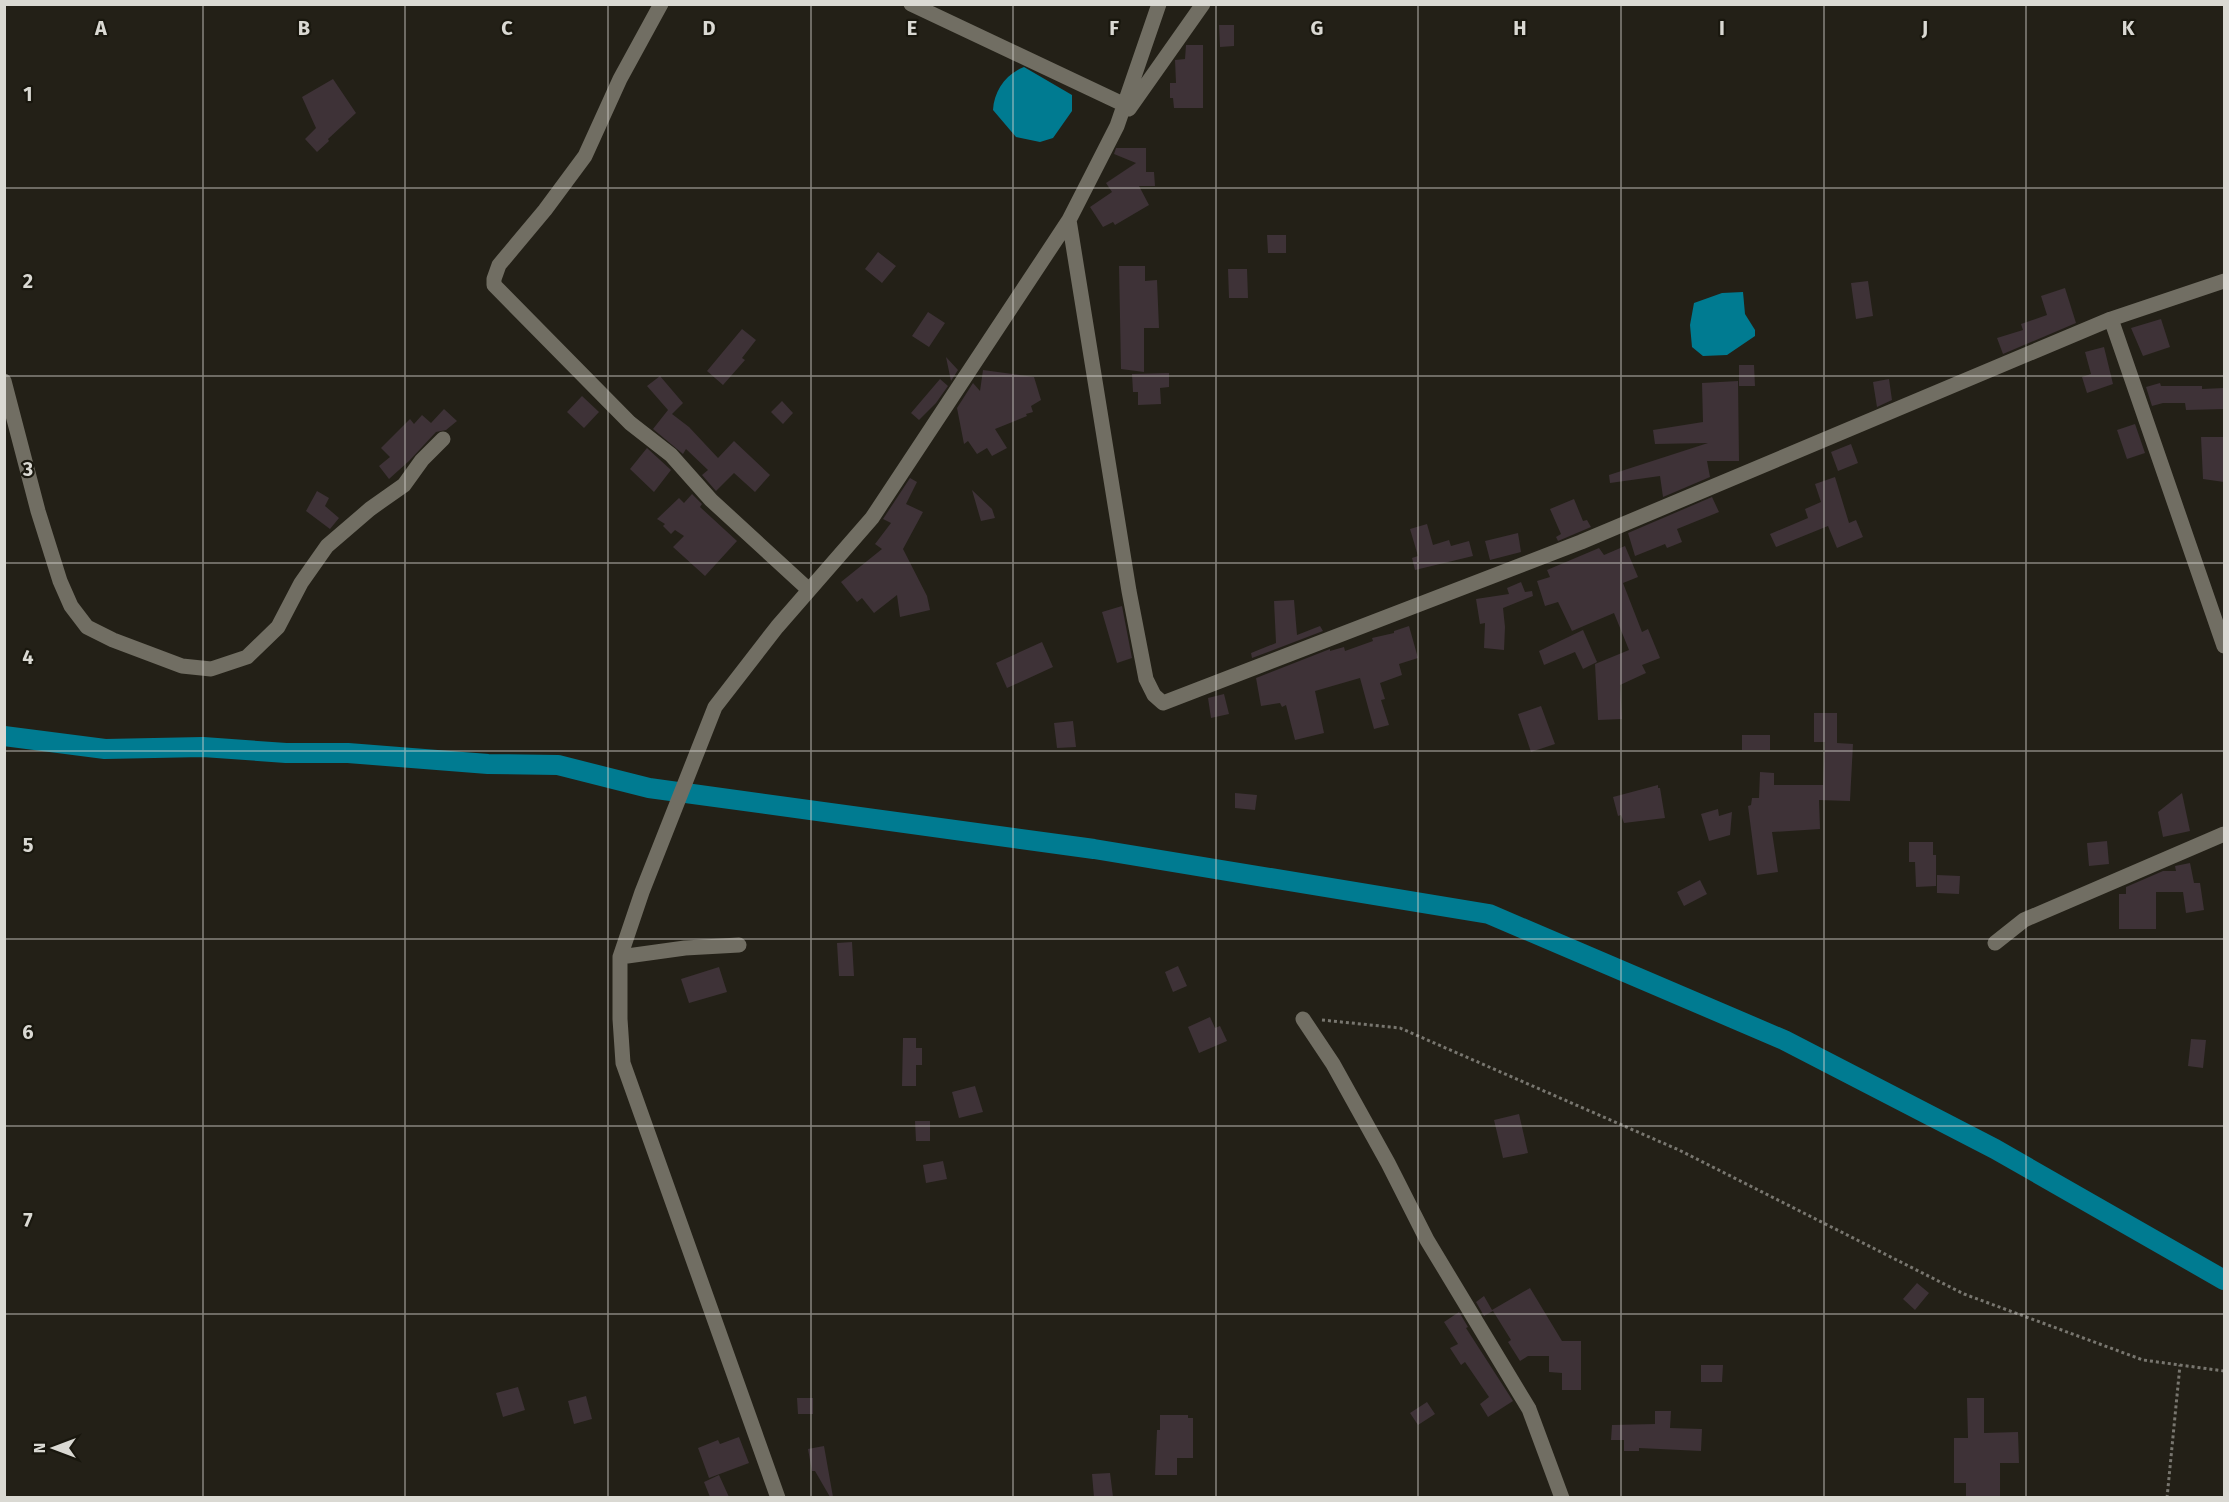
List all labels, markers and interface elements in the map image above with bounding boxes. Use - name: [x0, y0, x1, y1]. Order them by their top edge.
- text: A: [94, 16, 108, 40]
- text: B: [298, 16, 310, 40]
- text: C: [501, 16, 513, 40]
- text: D: [702, 16, 716, 40]
- text: E: [907, 16, 917, 40]
- text: F: [1109, 16, 1119, 40]
- text: G: [1311, 16, 1323, 40]
- text: H: [1513, 16, 1527, 40]
- text: I: [1719, 16, 1725, 40]
- text: J: [1921, 16, 1928, 40]
- text: K: [2122, 16, 2135, 40]
- text: 1: [23, 82, 33, 106]
- text: 2: [23, 269, 33, 293]
- text: 3: [22, 457, 33, 481]
- text: 4: [22, 645, 34, 669]
- text: 5: [23, 833, 34, 857]
- text: 6: [22, 1020, 34, 1044]
- text: 7: [23, 1208, 33, 1232]
- north arrow: [24, 1418, 84, 1478]
- text: N: [30, 1443, 49, 1453]

